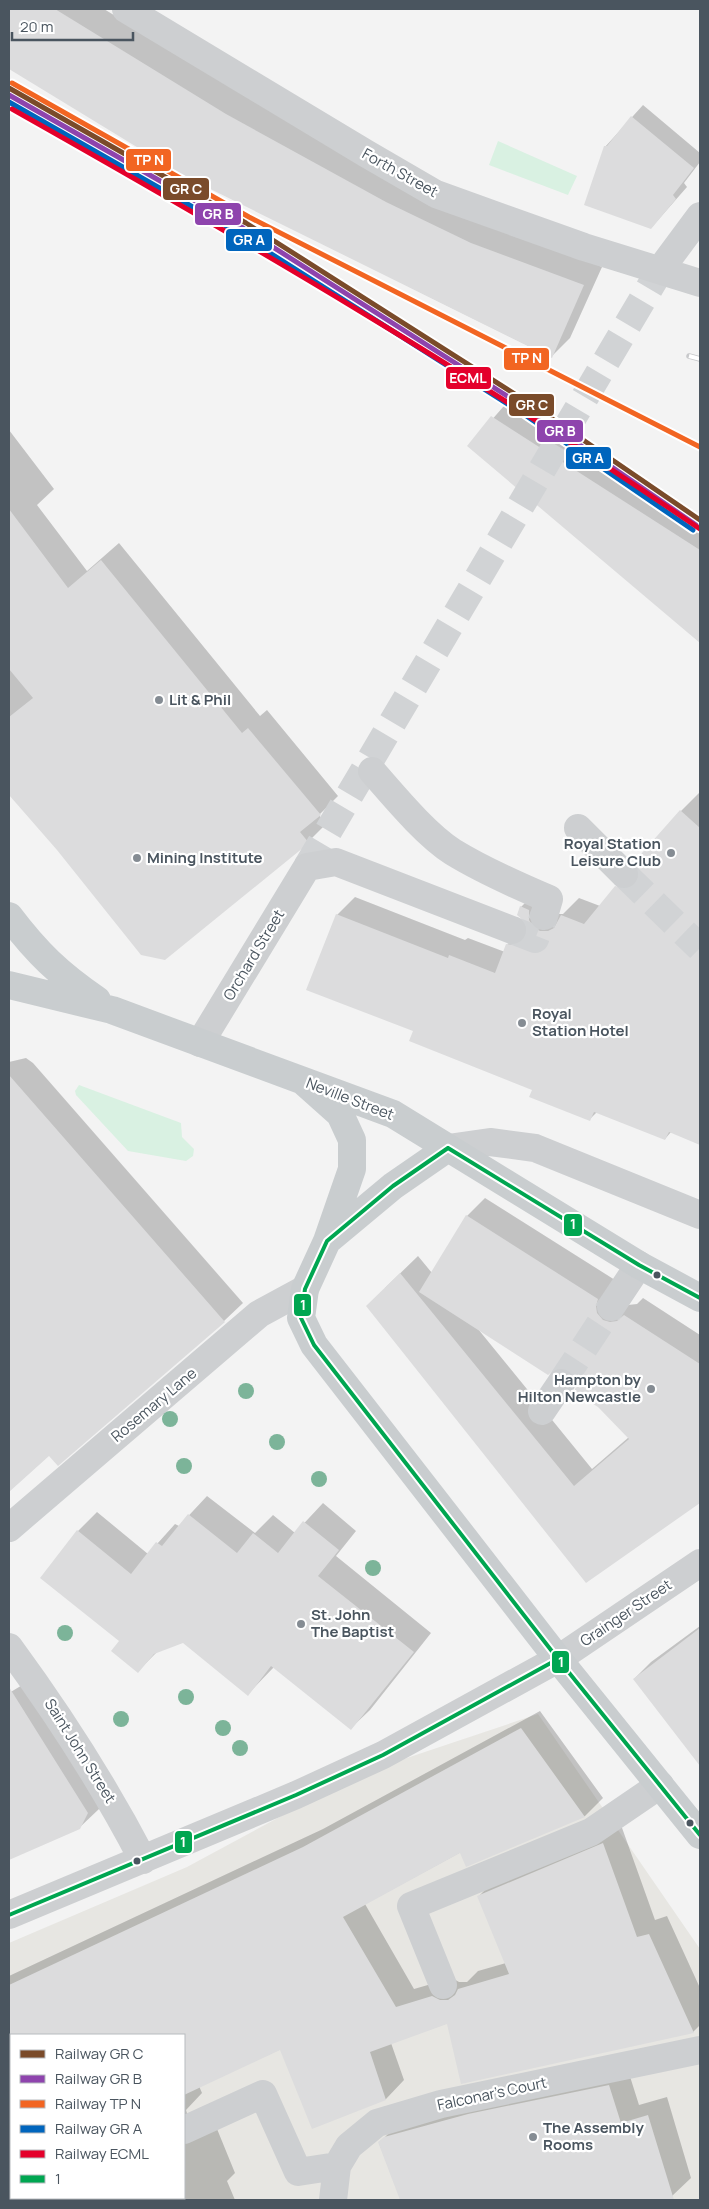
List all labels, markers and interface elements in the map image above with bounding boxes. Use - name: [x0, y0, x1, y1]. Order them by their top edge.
- scale bar: [12, 10, 134, 42]
- text: 20 m: [20, 16, 53, 37]
- street label: Forth Street: [359, 143, 442, 202]
- line badge: TP N: [125, 148, 172, 172]
- text: TP N: [134, 150, 164, 169]
- line badge: GR C: [162, 177, 210, 201]
- text: GR C: [170, 179, 202, 198]
- line badge: GR B: [194, 202, 242, 226]
- text: GR B: [202, 204, 234, 223]
- line badge: GR A: [225, 228, 273, 252]
- text: GR A: [233, 230, 265, 249]
- line badge: TP N: [503, 347, 550, 371]
- text: TP N: [512, 348, 542, 367]
- line badge: ECML: [445, 366, 492, 390]
- text: ECML: [449, 368, 487, 387]
- line badge: GR C: [508, 393, 555, 417]
- text: GR C: [516, 395, 548, 414]
- line badge: GR B: [536, 419, 584, 443]
- text: GR B: [544, 421, 576, 440]
- line badge: GR A: [565, 446, 612, 470]
- text: GR A: [572, 448, 604, 467]
- place label: Lit & Phil: [169, 689, 231, 710]
- marker: Lit & Phil: [153, 694, 165, 706]
- place label: Royal Station Leisure Club: [564, 833, 661, 871]
- place label: Mining Institute: [147, 847, 263, 868]
- marker: Royal Station Leisure Club: [665, 847, 677, 859]
- marker: Mining Institute: [131, 852, 143, 864]
- street label: Orchard Street: [218, 905, 289, 1004]
- place label: Royal Station Hotel: [532, 1003, 629, 1041]
- marker: Royal Station Hotel: [516, 1017, 528, 1029]
- street label: Neville Street: [303, 1072, 397, 1125]
- line badge: 1: [563, 1213, 583, 1237]
- text: 1: [570, 1214, 576, 1233]
- unlabelled marker: [652, 1270, 662, 1280]
- line badge: 1: [293, 1293, 312, 1317]
- text: 1: [300, 1295, 306, 1314]
- street label: Rosemary Lane: [106, 1362, 201, 1447]
- place label: Hampton by Hilton Newcastle: [518, 1369, 642, 1407]
- marker: Hampton by Hilton Newcastle: [645, 1383, 657, 1395]
- street label: Grainger Street: [576, 1574, 676, 1651]
- place label: St. John The Baptist: [311, 1604, 394, 1642]
- marker: St. John The Baptist: [295, 1618, 307, 1630]
- line badge: 1: [551, 1650, 570, 1674]
- text: 1: [558, 1652, 564, 1671]
- street label: Saint John Street: [40, 1694, 121, 1807]
- unlabelled marker: [685, 1818, 695, 1828]
- line badge: 1: [174, 1830, 193, 1854]
- text: 1: [180, 1832, 186, 1851]
- unlabelled marker: [132, 1856, 142, 1866]
- legend: [10, 2034, 185, 2199]
- text: Railway GR C: [55, 2043, 144, 2064]
- text: Railway GR B: [55, 2068, 142, 2089]
- street label: Falconar's Court: [435, 2072, 549, 2115]
- text: Railway TP N: [55, 2093, 141, 2114]
- place label: The Assembly Rooms: [543, 2117, 645, 2155]
- text: Railway GR A: [55, 2118, 143, 2139]
- marker: The Assembly Rooms: [527, 2131, 539, 2143]
- text: Railway ECML: [55, 2143, 149, 2164]
- text: 1: [55, 2168, 61, 2189]

